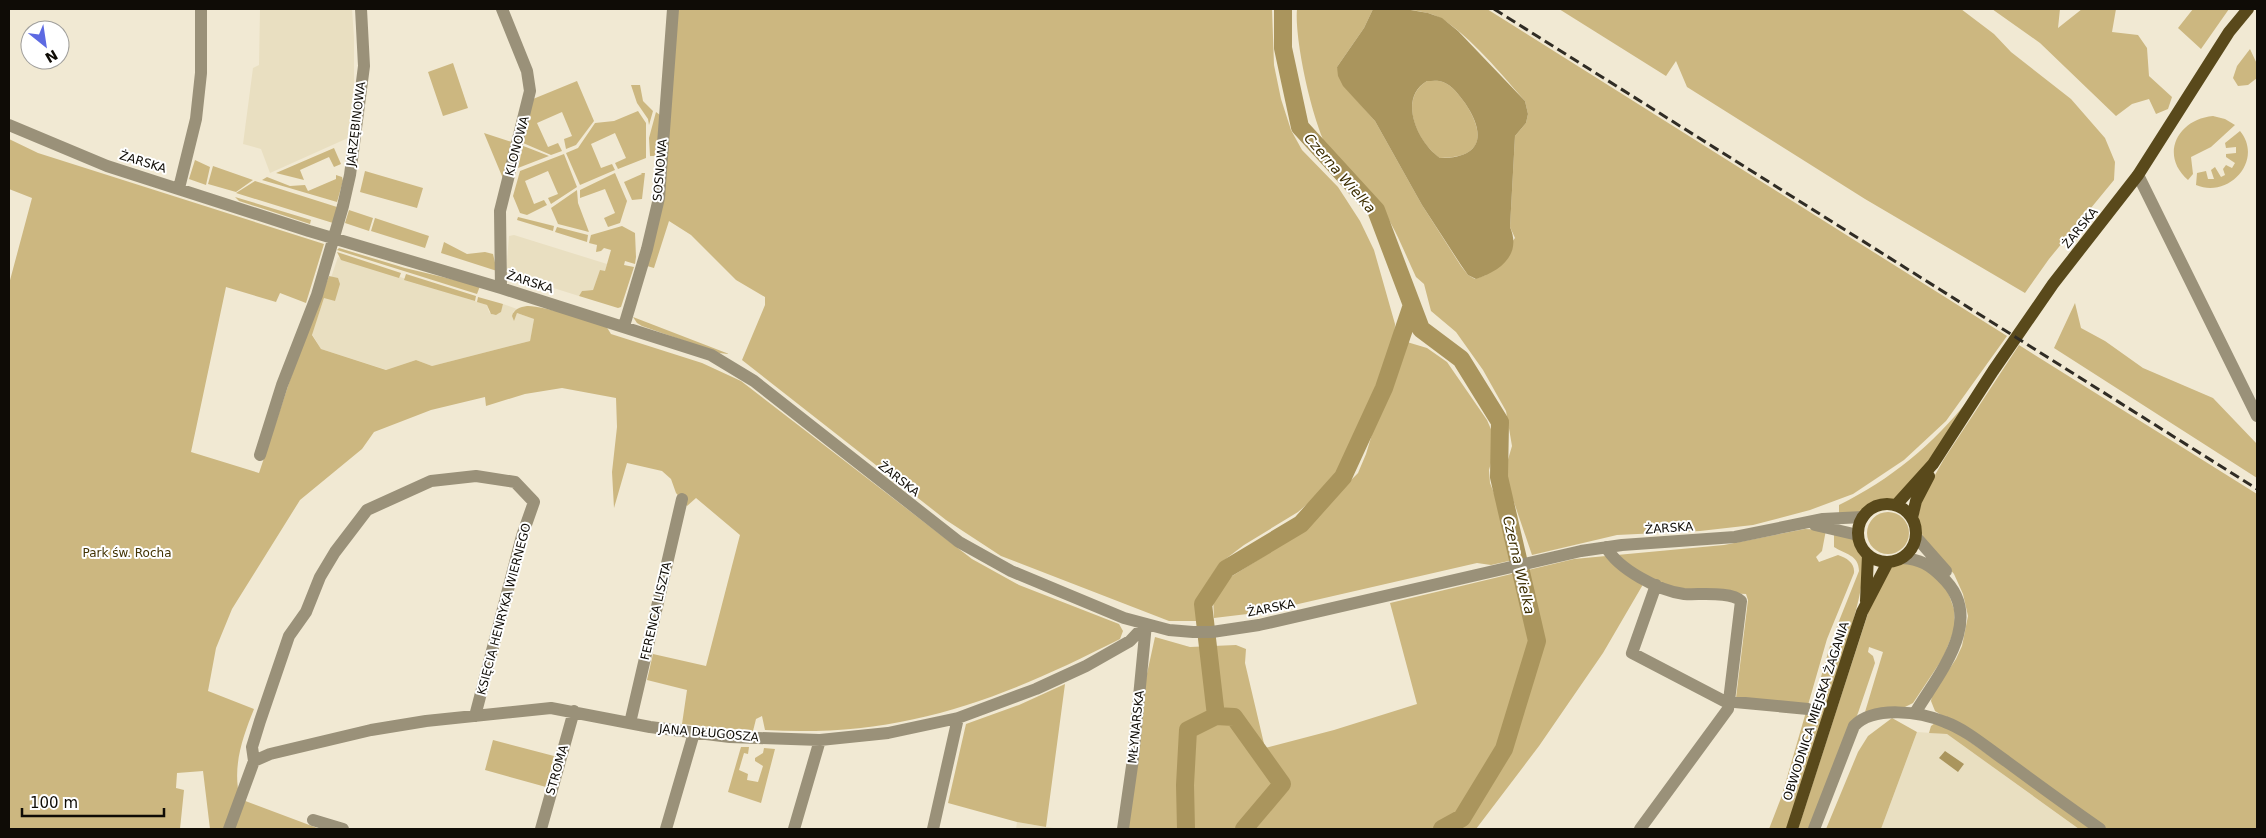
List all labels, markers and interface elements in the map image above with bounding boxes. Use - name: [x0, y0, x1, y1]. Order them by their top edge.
- north arrow: [20, 20, 70, 70]
- text: N: [42, 46, 61, 66]
- street label: JARZĘBINOWA: [344, 80, 368, 168]
- street label: KLONOWA: [502, 114, 532, 177]
- water label: Czerna Wielka: [1301, 130, 1379, 216]
- street label: SOSNOWA: [650, 137, 670, 202]
- street label: ŻARSKA: [118, 147, 169, 176]
- street label: ŻARSKA: [2059, 204, 2101, 251]
- street label: ŻARSKA: [505, 267, 556, 296]
- street label: ŻARSKA: [876, 458, 924, 500]
- water label: Czerna Wielka: [1500, 514, 1538, 616]
- street label: ŻARSKA: [1644, 518, 1694, 537]
- street label: KSIĘCIA HENRYKA WIERNEGO: [474, 522, 534, 696]
- park label: Park św. Rocha: [82, 546, 172, 560]
- street label: FERENCA LISZTA: [638, 560, 674, 662]
- street label: ŻARSKA: [1246, 595, 1297, 619]
- street label: OBWODNICA MIEJSKA ŻAGANIA: [1779, 619, 1852, 802]
- street label: MŁYNARSKA: [1125, 689, 1147, 764]
- street label: JANA DŁUGOSZA: [658, 722, 760, 744]
- street label: STROMA: [543, 743, 571, 797]
- scale bar: [22, 786, 165, 818]
- text: 100 m: [30, 794, 78, 812]

